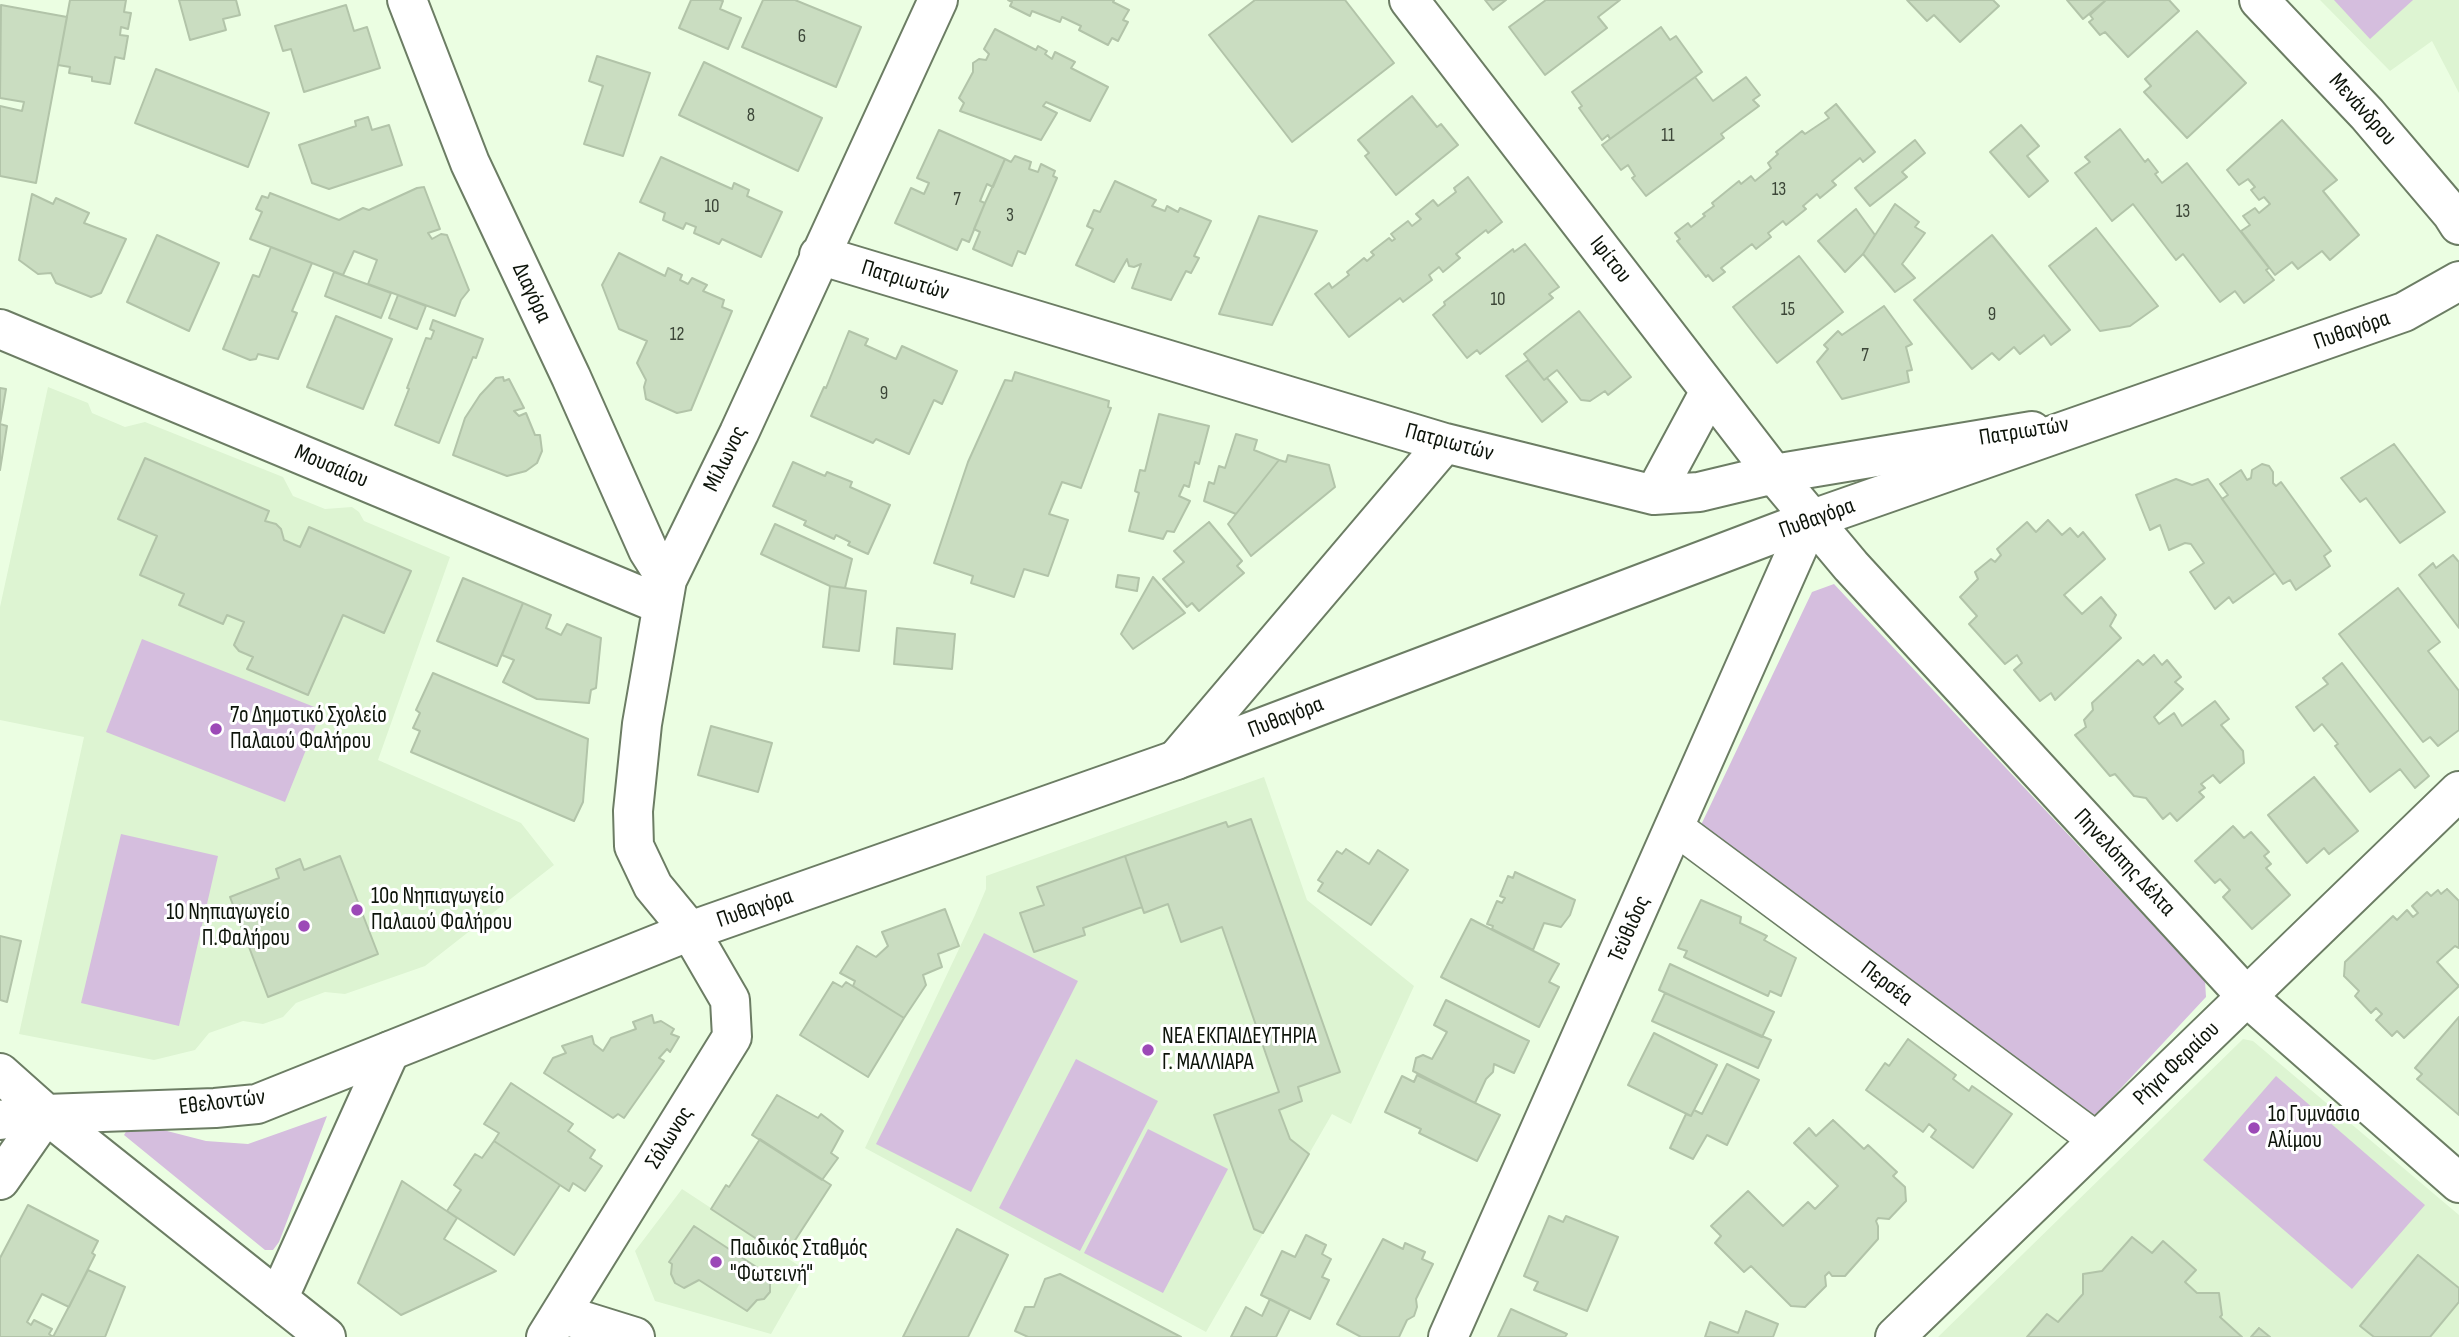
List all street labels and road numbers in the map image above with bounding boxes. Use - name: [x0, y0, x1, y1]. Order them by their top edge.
- street label: Μενάνδρου: [2322, 68, 2402, 152]
- street label: Ιφίτου: [1583, 231, 1637, 289]
- street label: Πατριωτών: [858, 255, 952, 307]
- street label: Διαγόρα: [505, 259, 557, 327]
- street label: Πυθαγόρα: [2311, 305, 2393, 357]
- street label: Πατριωτών: [1977, 411, 2071, 453]
- street label: Πατριωτών: [1402, 418, 1496, 468]
- street label: Μίλωνος: [698, 422, 754, 496]
- street label: Μουσαίου: [290, 439, 372, 495]
- street label: Πυθαγόρα: [1776, 493, 1858, 545]
- street label: Πυθαγόρα: [1245, 691, 1327, 745]
- street label: Πηνελόπης Δέλτα: [2067, 804, 2181, 922]
- street label: Πυθαγόρα: [714, 883, 796, 935]
- street label: Τεύθιδος: [1603, 891, 1657, 967]
- street label: Περσέα: [1855, 956, 1917, 1012]
- street label: Ρήγα Φεραίου: [2128, 1016, 2226, 1112]
- street label: Εθελοντών: [177, 1084, 267, 1122]
- street label: Σόλωνος: [640, 1102, 700, 1174]

